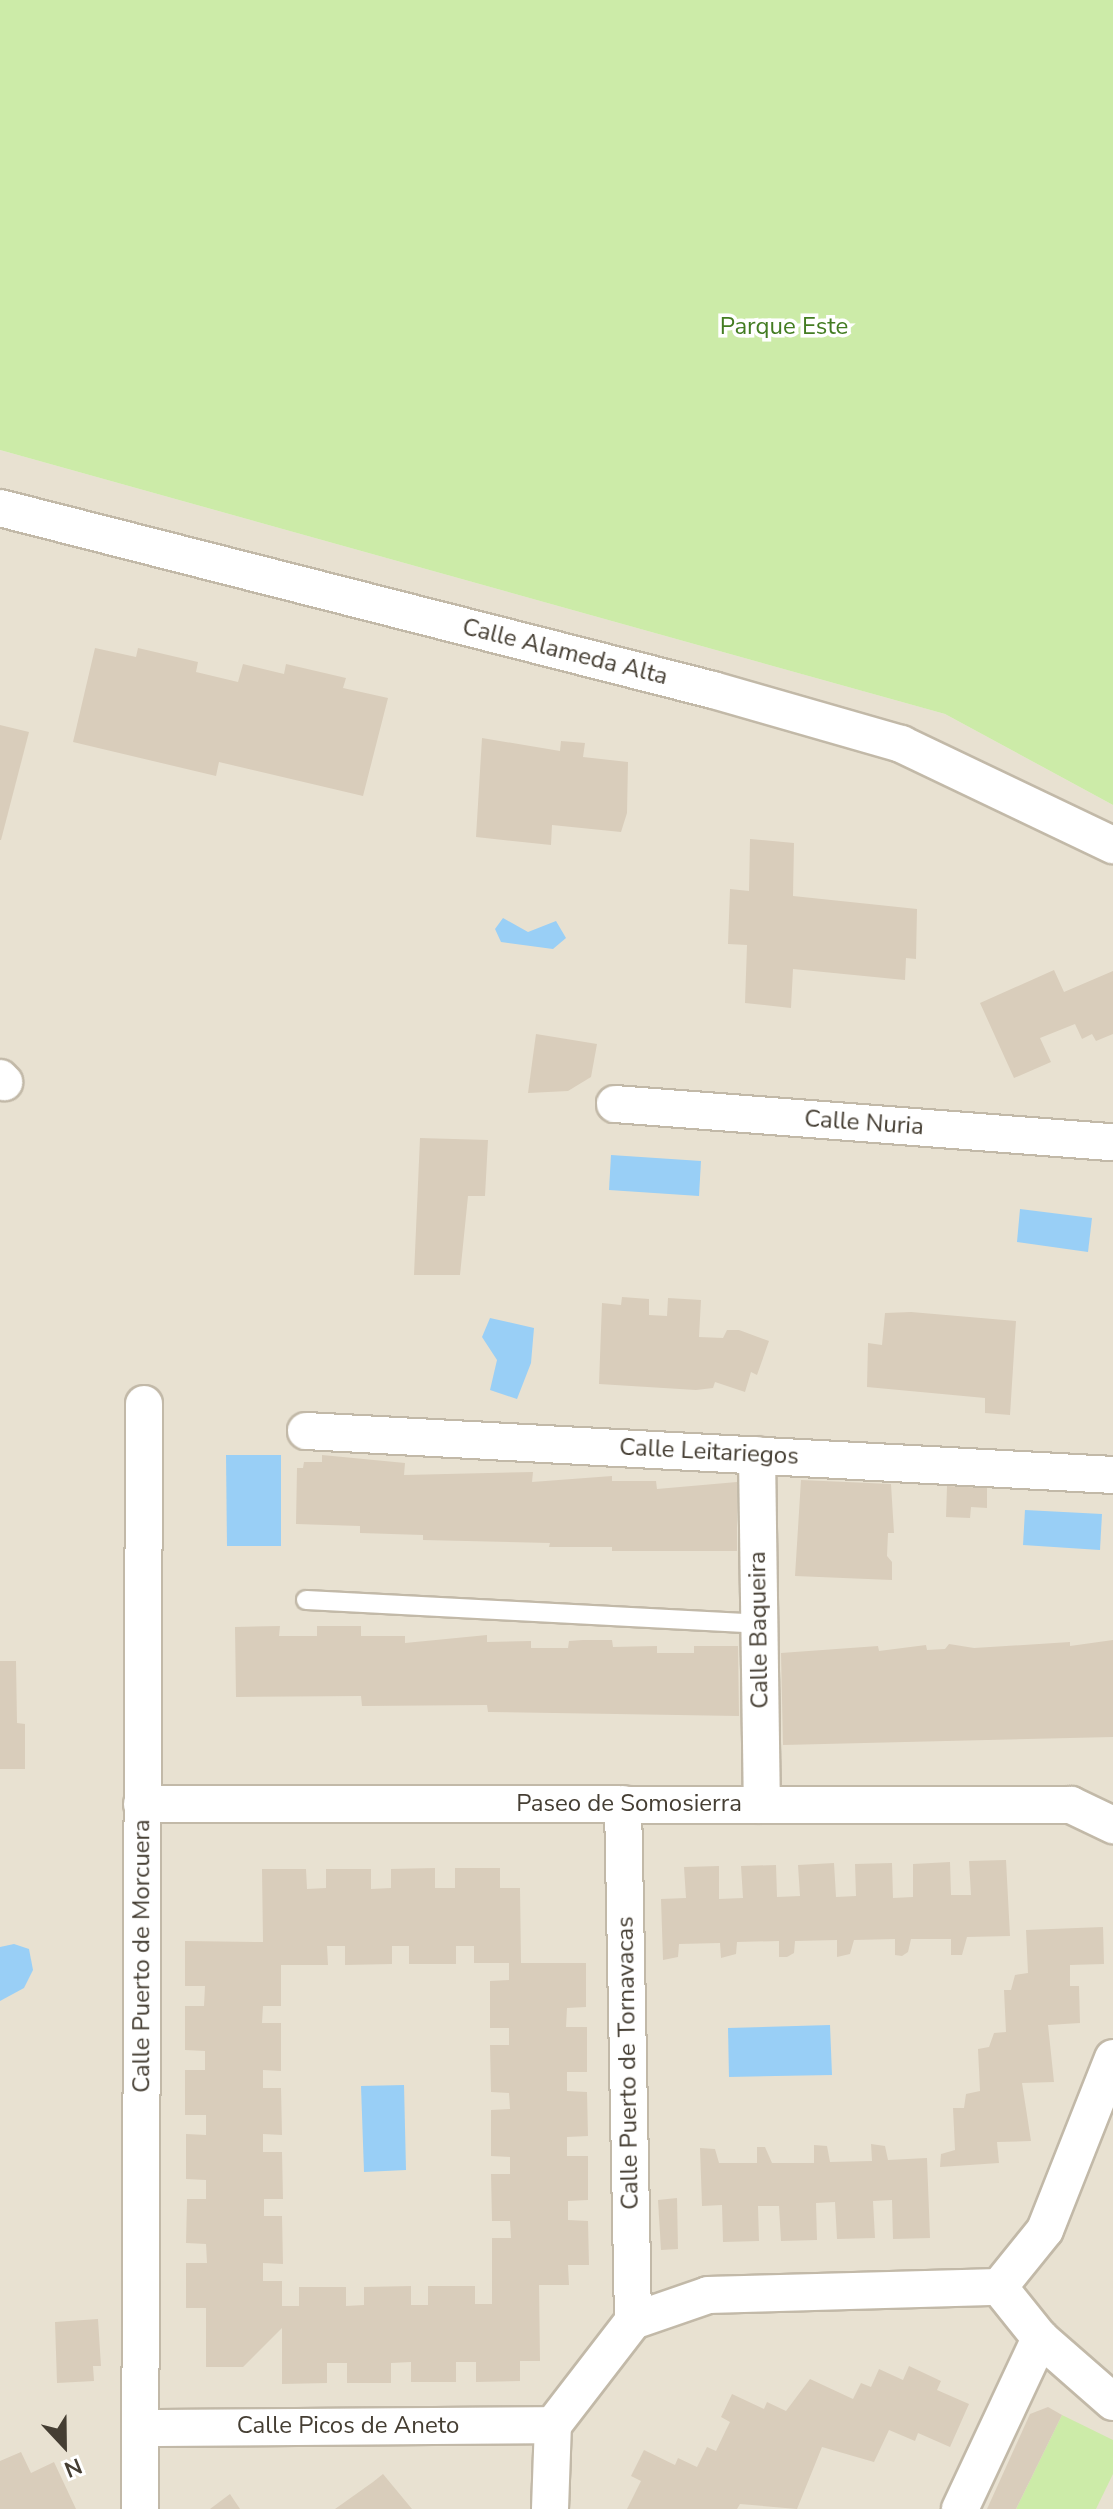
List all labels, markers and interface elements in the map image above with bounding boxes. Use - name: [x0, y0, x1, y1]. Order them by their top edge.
- park label: Parque Este: [720, 313, 848, 341]
- street label: Calle Alameda Alta: [459, 613, 671, 691]
- street label: Calle Nuria: [803, 1104, 925, 1142]
- street label: Calle Leitariegos: [618, 1433, 800, 1471]
- street label: Calle Baqueira: [743, 1551, 775, 1709]
- street label: Paseo de Somosierra: [516, 1790, 742, 1818]
- street label: Calle Puerto de Morcuera: [128, 1819, 156, 2093]
- street label: Calle Puerto de Tornavacas: [611, 1916, 645, 2210]
- north arrow: [24, 2405, 104, 2485]
- street label: Calle Picos de Aneto: [237, 2412, 459, 2440]
- text: N: [60, 2450, 86, 2484]

